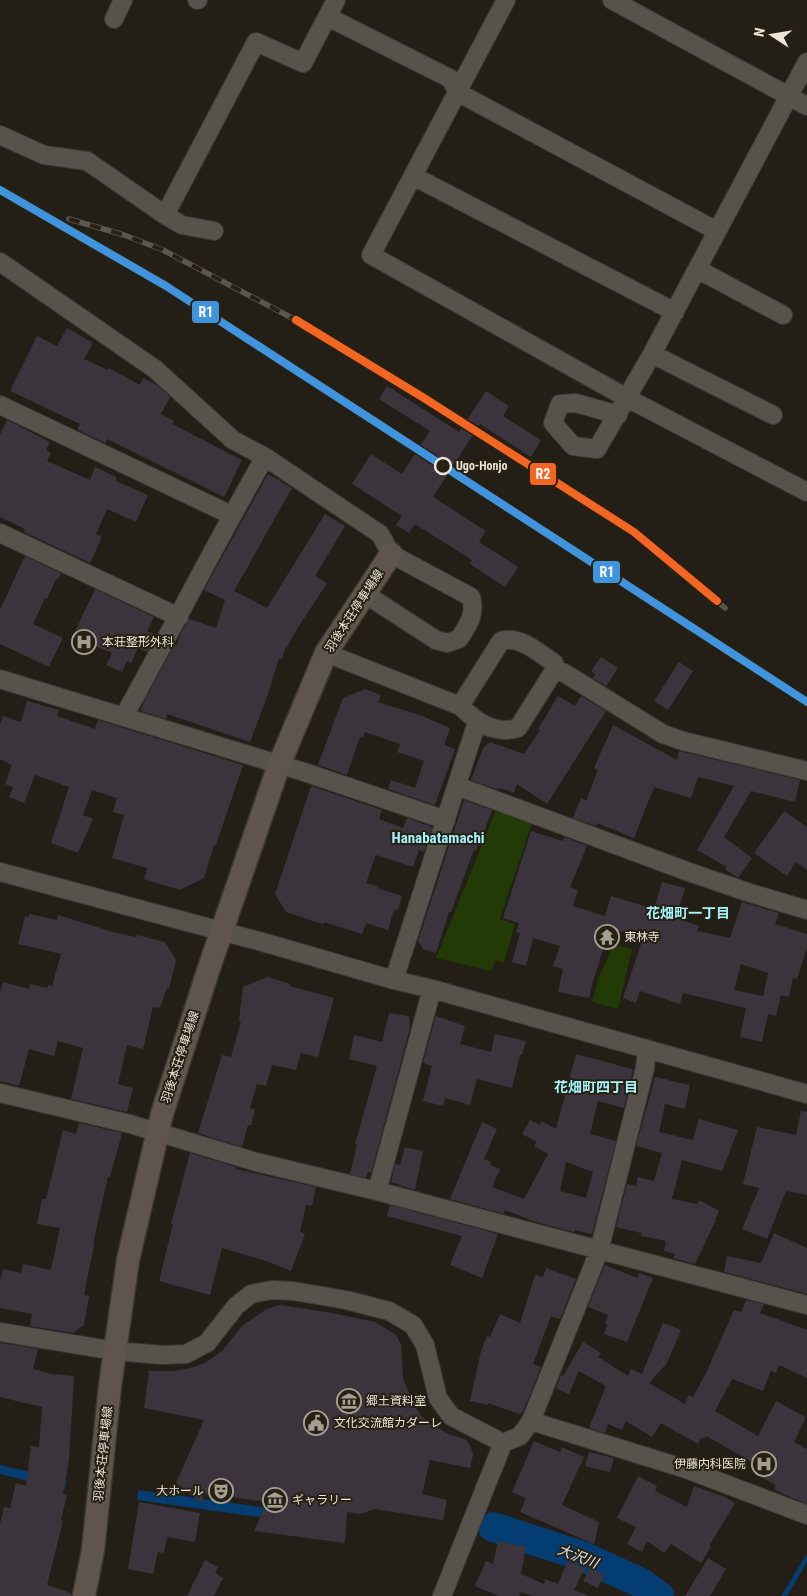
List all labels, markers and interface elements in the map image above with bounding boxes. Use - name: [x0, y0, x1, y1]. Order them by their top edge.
- north arrow: [747, 10, 797, 60]
- text: N: [751, 26, 768, 38]
- line badge: R1: [191, 300, 220, 324]
- text: R1: [199, 304, 213, 320]
- marker: Ugo-Honjo: [434, 457, 452, 475]
- place label: Ugo-Honjo: [456, 459, 507, 473]
- line badge: R2: [529, 462, 557, 486]
- text: R2: [536, 466, 550, 482]
- line badge: R1: [592, 560, 621, 584]
- text: R1: [600, 564, 614, 580]
- street label: 羽後本荘停車場線: [322, 567, 386, 655]
- hospital icon: 本荘整形外科: [71, 629, 97, 655]
- place label: 本荘整形外科: [102, 635, 174, 649]
- district label: Hanabatamachi: [391, 829, 485, 847]
- district label: 花畑町一丁目: [646, 905, 730, 921]
- temple icon: 東林寺: [594, 924, 620, 950]
- place label: 東林寺: [624, 930, 660, 944]
- street label: 羽後本荘停車場線: [159, 1009, 201, 1105]
- district label: 花畑町四丁目: [554, 1079, 638, 1095]
- museum icon: 郷土資料室: [336, 1388, 362, 1414]
- place label: 郷土資料室: [366, 1394, 426, 1408]
- street label: 羽後本荘停車場線: [91, 1406, 115, 1502]
- public building icon: 文化交流館カダーレ: [303, 1410, 329, 1436]
- place label: 文化交流館カダーレ: [334, 1416, 442, 1430]
- hospital icon: 伊藤内科医院: [751, 1451, 777, 1477]
- place label: 伊藤内科医院: [674, 1457, 746, 1471]
- theatre icon: 大ホール: [208, 1478, 234, 1504]
- place label: 大ホール: [156, 1484, 204, 1498]
- museum icon: ギャラリー: [262, 1487, 288, 1513]
- place label: ギャラリー: [292, 1493, 352, 1507]
- water label: 大沢川: [556, 1541, 602, 1572]

